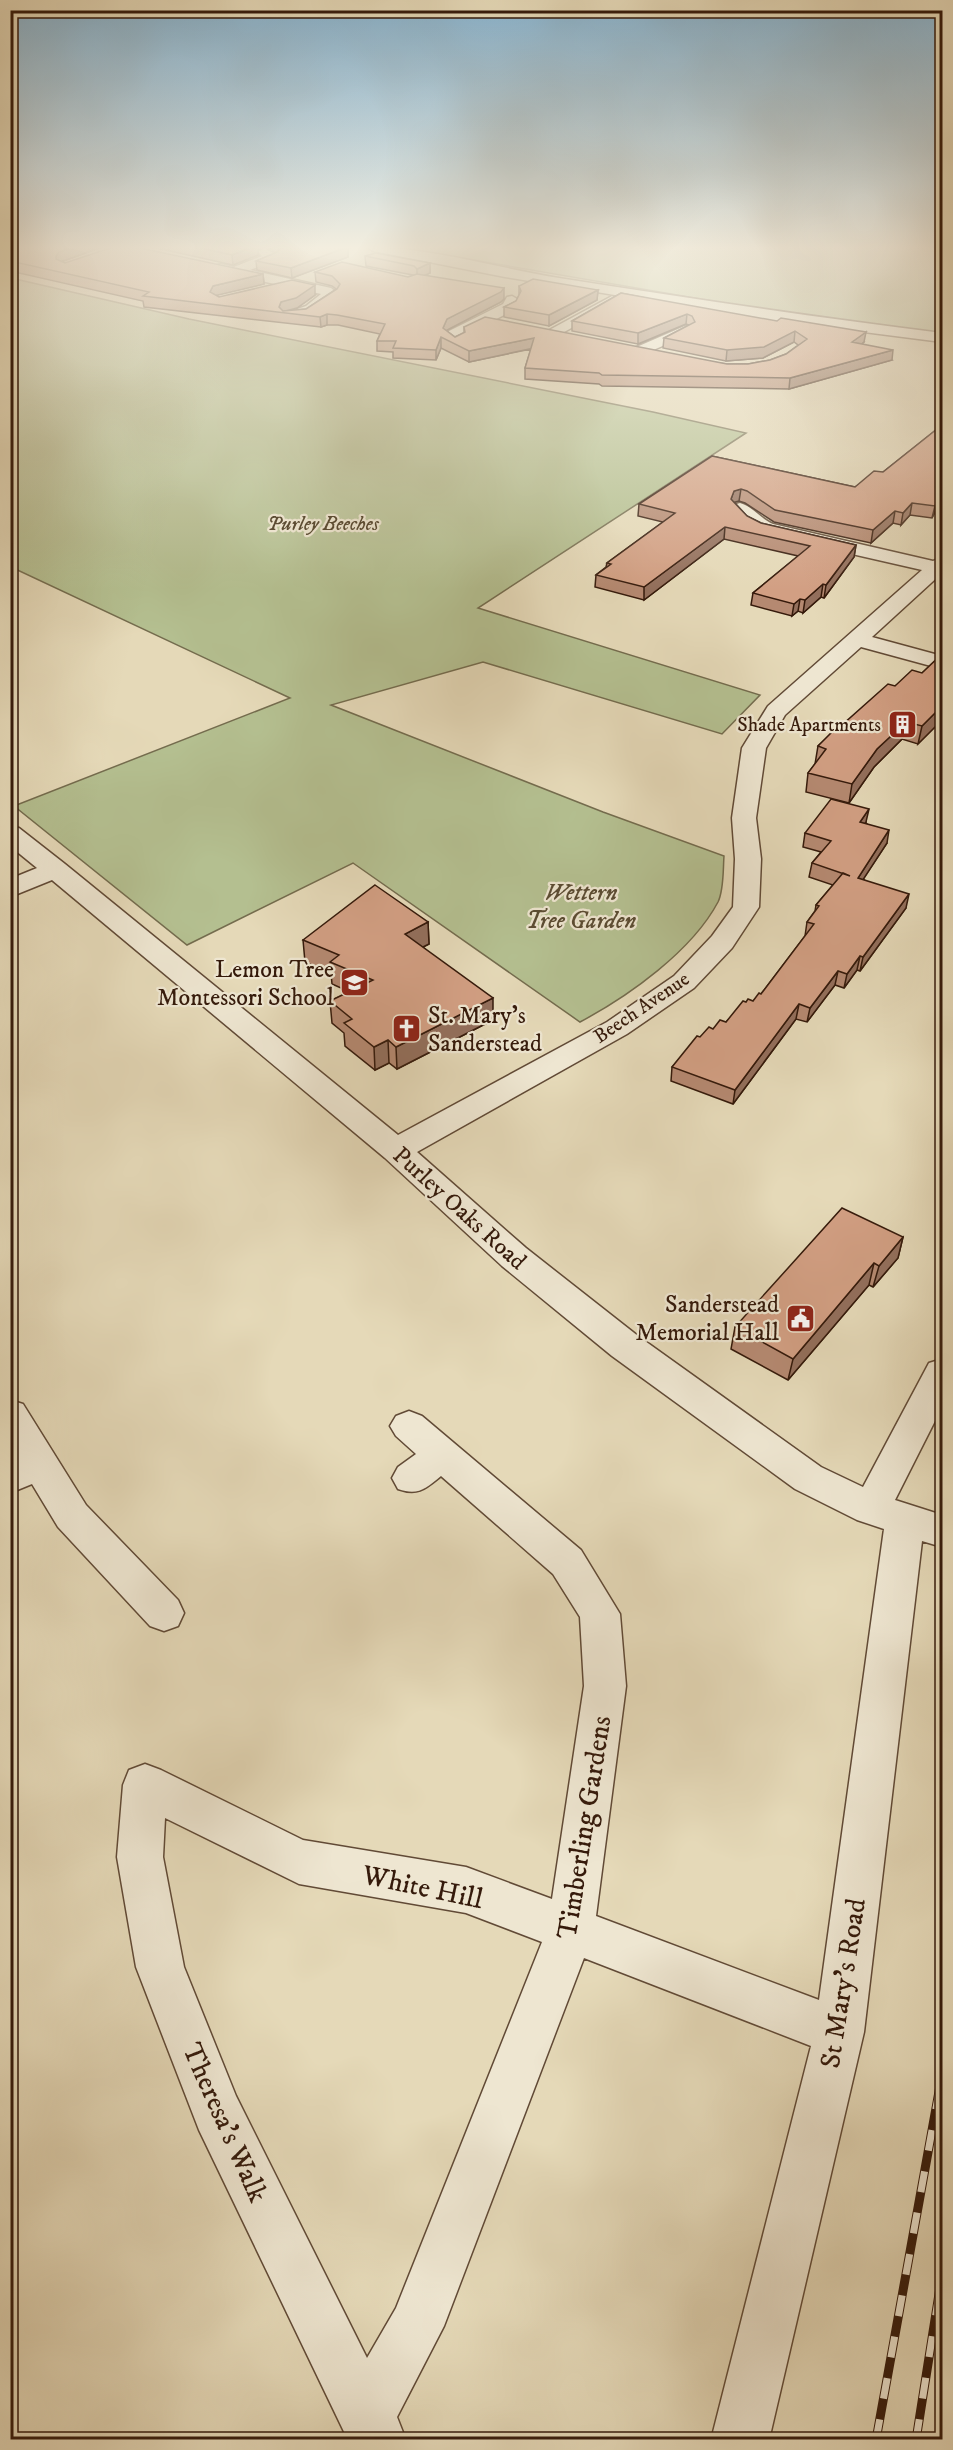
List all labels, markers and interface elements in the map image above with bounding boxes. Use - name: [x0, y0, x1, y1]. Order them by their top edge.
- park label: Purley Beeches: [267, 512, 380, 537]
- building icon: Shade Apartments: [886, 708, 918, 740]
- place label: Shade Apartments: [737, 713, 881, 738]
- park label: Wettern Tree Garden: [526, 878, 636, 936]
- place label: Lemon Tree Montessori School: [157, 955, 335, 1013]
- school or university icon: Lemon Tree Montessori School: [339, 967, 371, 999]
- street label: Beech Avenue: [589, 967, 695, 1049]
- place label: St. Mary's Sanderstead: [428, 1001, 542, 1059]
- church icon: St. Mary's Sanderstead: [391, 1013, 423, 1045]
- street label: Purley Oaks Road: [386, 1141, 533, 1277]
- place label: Sanderstead Memorial Hall: [635, 1290, 780, 1348]
- public building icon: Sanderstead Memorial Hall: [784, 1302, 816, 1334]
- street label: Timberling Gardens: [550, 1713, 619, 1941]
- street label: White Hill: [358, 1857, 487, 1917]
- street label: St Mary's Road: [813, 1896, 874, 2071]
- street label: Theresa's Walk: [174, 2037, 275, 2208]

